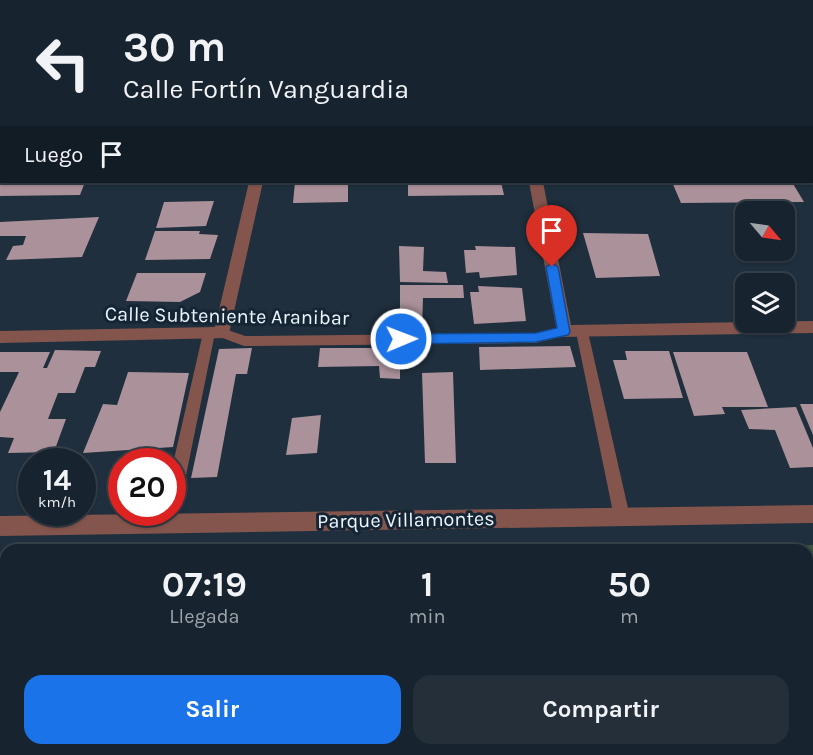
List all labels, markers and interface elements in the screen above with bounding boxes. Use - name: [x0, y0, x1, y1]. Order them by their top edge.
- text: 30 m: [123, 22, 226, 72]
- icon: left: [24, 24, 102, 102]
- text: Calle Fortín Vanguardia: [123, 73, 409, 105]
- icon: arrive: [95, 138, 128, 171]
- text: Luego: [24, 142, 83, 168]
- north arrow: [735, 201, 795, 261]
- map controls: [735, 201, 795, 333]
- pin: [526, 205, 577, 267]
- icon: arrive: [535, 214, 568, 247]
- button: layers: [735, 273, 795, 333]
- street label: Calle Subteniente Aranibar: [105, 302, 350, 330]
- position arrow: [369, 307, 433, 371]
- speed limit sign: 20: [108, 448, 186, 526]
- text: 14: [43, 462, 71, 498]
- text: km/h: [38, 493, 76, 511]
- street label: Parque Villamontes: [317, 507, 495, 533]
- text: 07:19: [162, 563, 247, 605]
- text: 1: [421, 563, 434, 605]
- text: 50: [607, 563, 651, 605]
- text: Llegada: [169, 605, 240, 628]
- text: min: [409, 605, 446, 628]
- text: m: [620, 605, 639, 628]
- button: Salir: [24, 675, 401, 744]
- button: Compartir: [413, 675, 789, 744]

